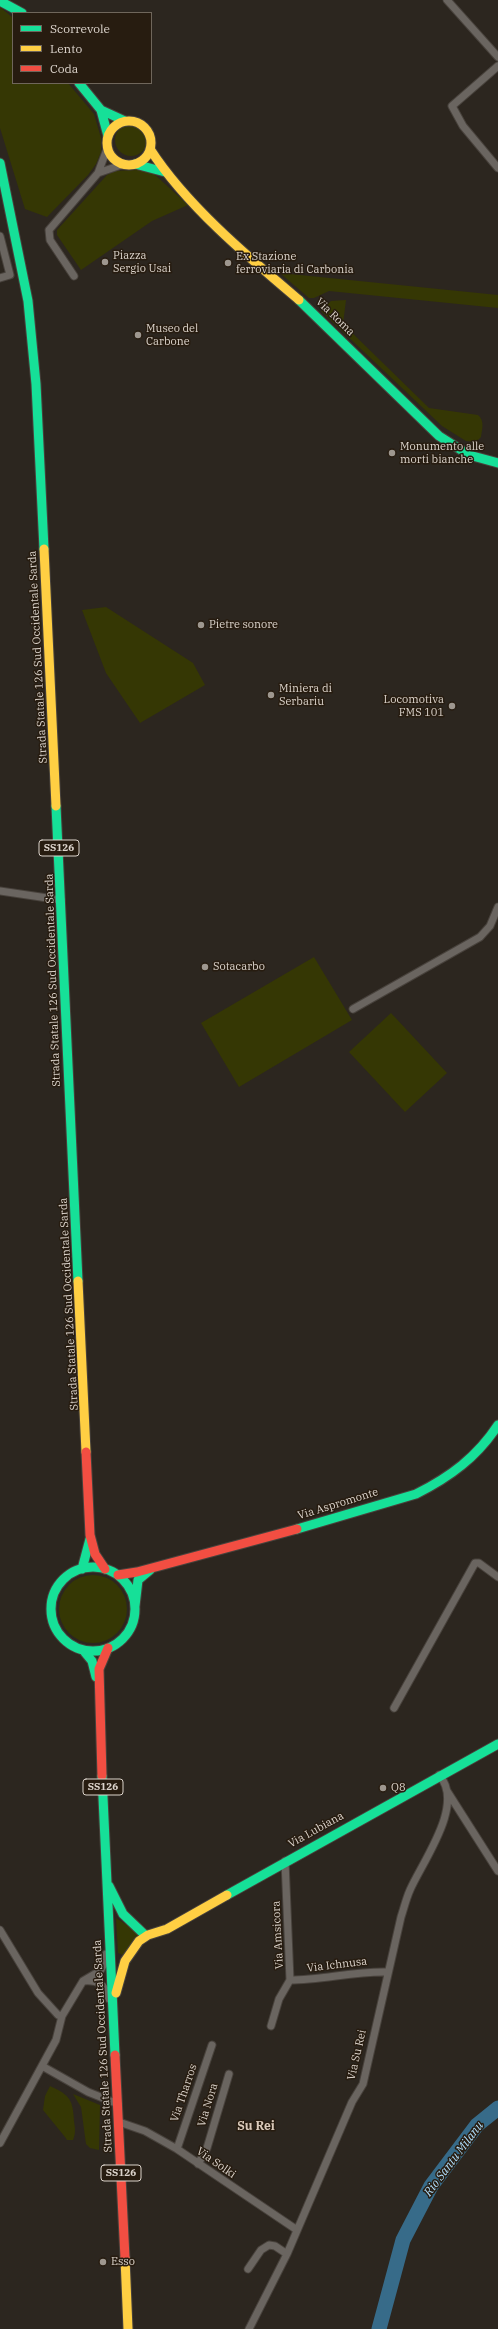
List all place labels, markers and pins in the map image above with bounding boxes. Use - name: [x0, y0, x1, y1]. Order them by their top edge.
- place label: Piazza Sergio Usai: [113, 249, 171, 275]
- place label: Ex Stazione ferroviaria di Carbonia: [236, 250, 354, 276]
- marker: Piazza Sergio Usai: [100, 257, 110, 267]
- marker: Ex Stazione ferroviaria di Carbonia: [223, 258, 233, 268]
- place label: Museo del Carbone: [146, 322, 198, 348]
- marker: Museo del Carbone: [133, 330, 143, 340]
- place label: Monumento alle morti bianche: [400, 440, 484, 466]
- marker: Monumento alle morti bianche: [387, 448, 397, 458]
- place label: Pietre sonore: [209, 618, 278, 632]
- marker: Pietre sonore: [196, 620, 206, 630]
- place label: Miniera di Serbariu: [279, 682, 332, 708]
- marker: Miniera di Serbariu: [266, 690, 276, 700]
- place label: Locomotiva FMS 101: [384, 693, 444, 719]
- marker: Locomotiva FMS 101: [447, 701, 457, 711]
- place label: Sotacarbo: [213, 960, 265, 974]
- marker: Sotacarbo: [200, 962, 210, 972]
- place label: Q8: [391, 1781, 405, 1795]
- marker: Q8: [378, 1783, 388, 1793]
- place label: Esso: [111, 2255, 135, 2269]
- marker: Esso: [98, 2257, 108, 2267]

